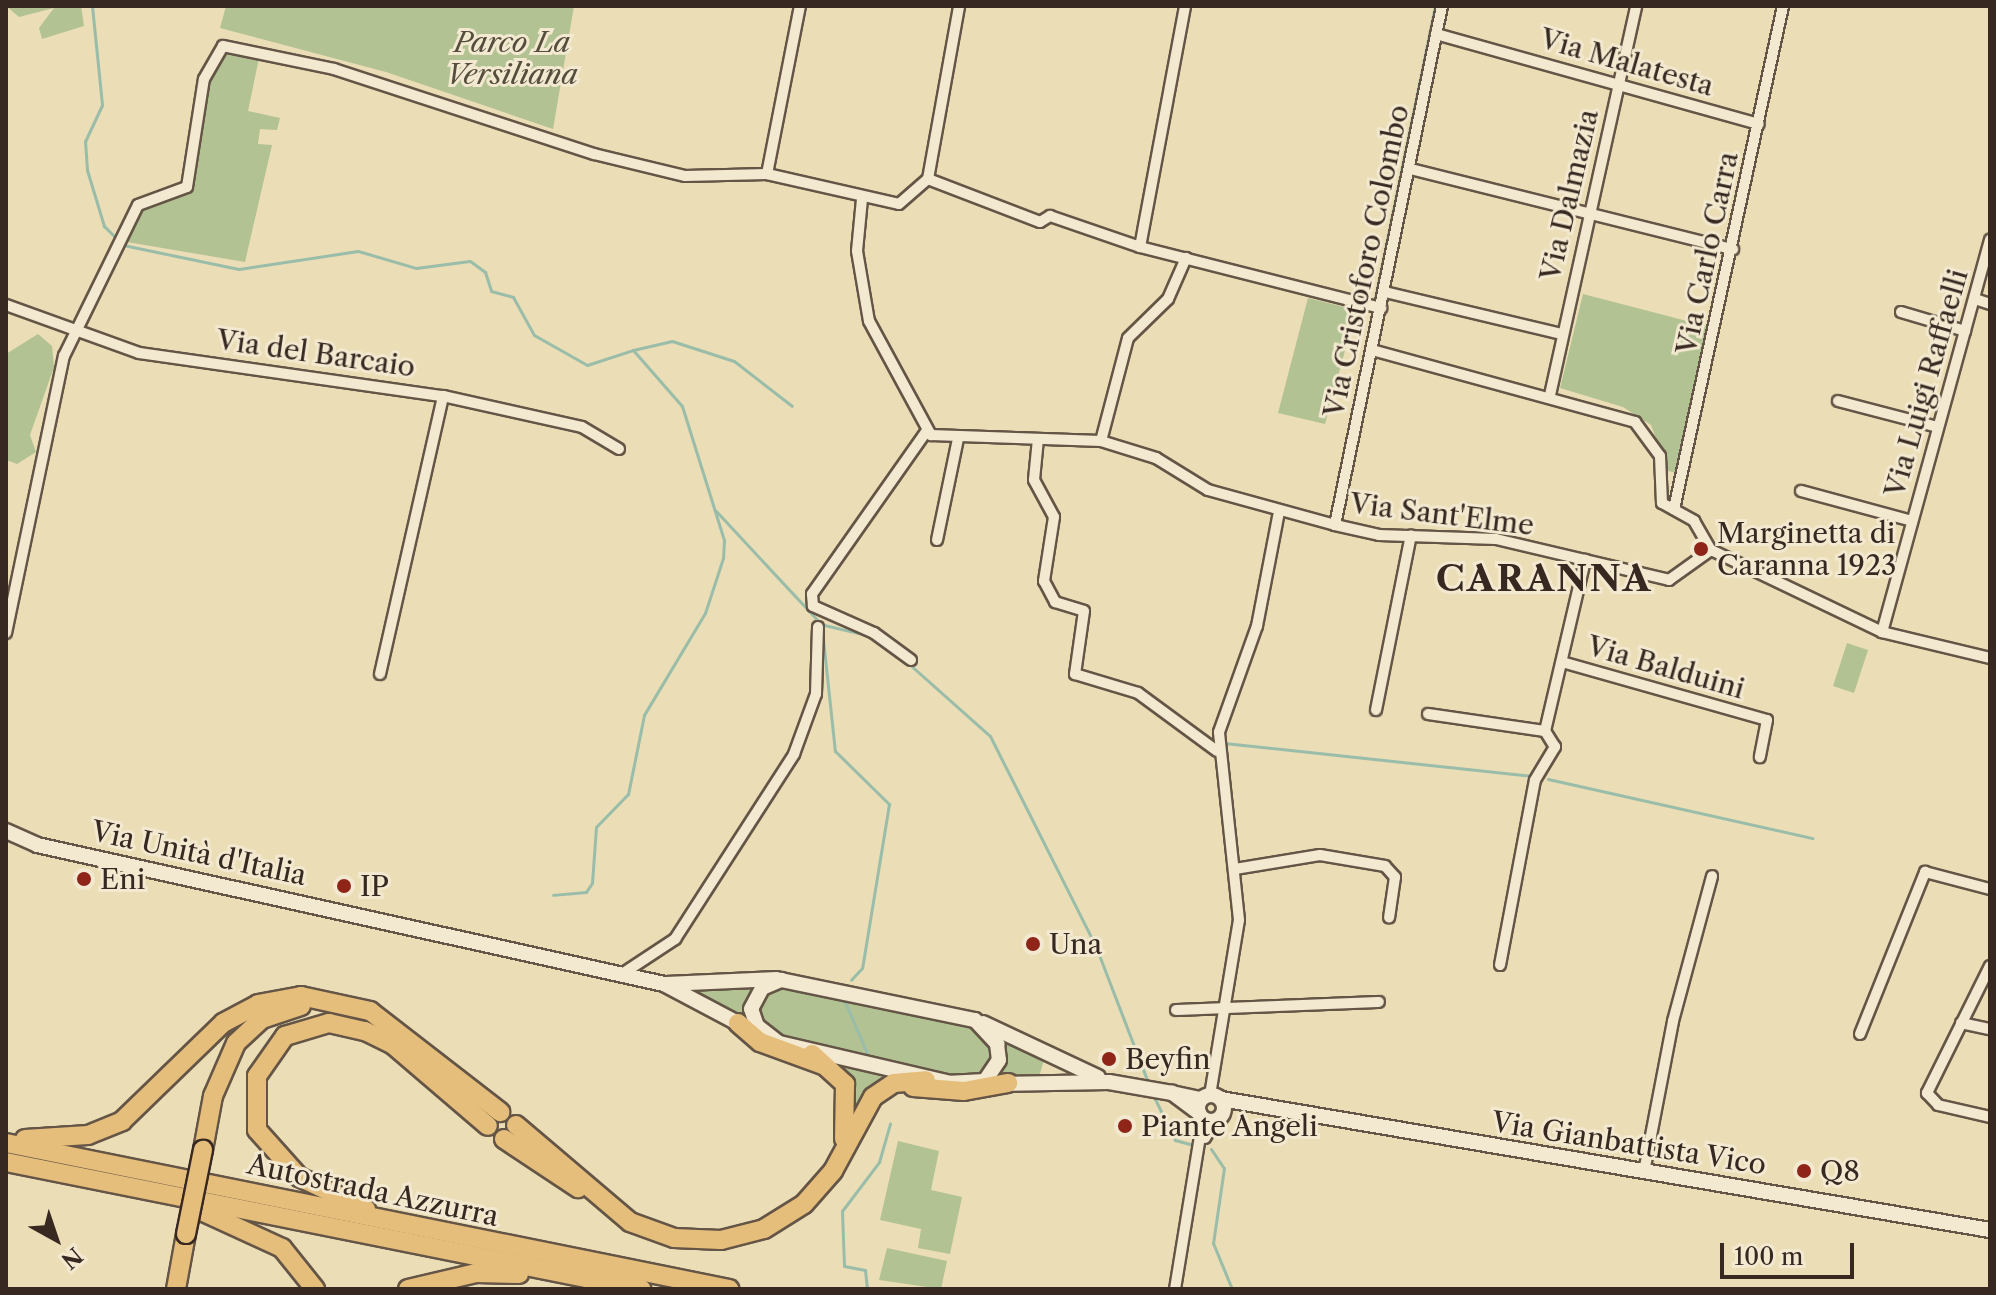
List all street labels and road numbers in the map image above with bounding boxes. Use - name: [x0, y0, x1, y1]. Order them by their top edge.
- street label: Via Malatesta: [1536, 21, 1718, 103]
- street label: Via Cristoforo Colombo: [1316, 101, 1416, 421]
- street label: Via Dalmazia: [1533, 106, 1605, 284]
- street label: Via Carlo Carra: [1669, 148, 1745, 358]
- street label: Via Luigi Raffaelli: [1877, 265, 1975, 501]
- street label: Via del Barcaio: [214, 322, 418, 384]
- street label: Via Sant'Elme: [1348, 486, 1536, 542]
- street label: Via Balduini: [1583, 628, 1749, 706]
- street label: Via Unità d'Italia: [88, 814, 310, 892]
- street label: Via Gianbattista Vico: [1489, 1105, 1769, 1181]
- street label: Autostrada Azzurra: [244, 1147, 502, 1233]

